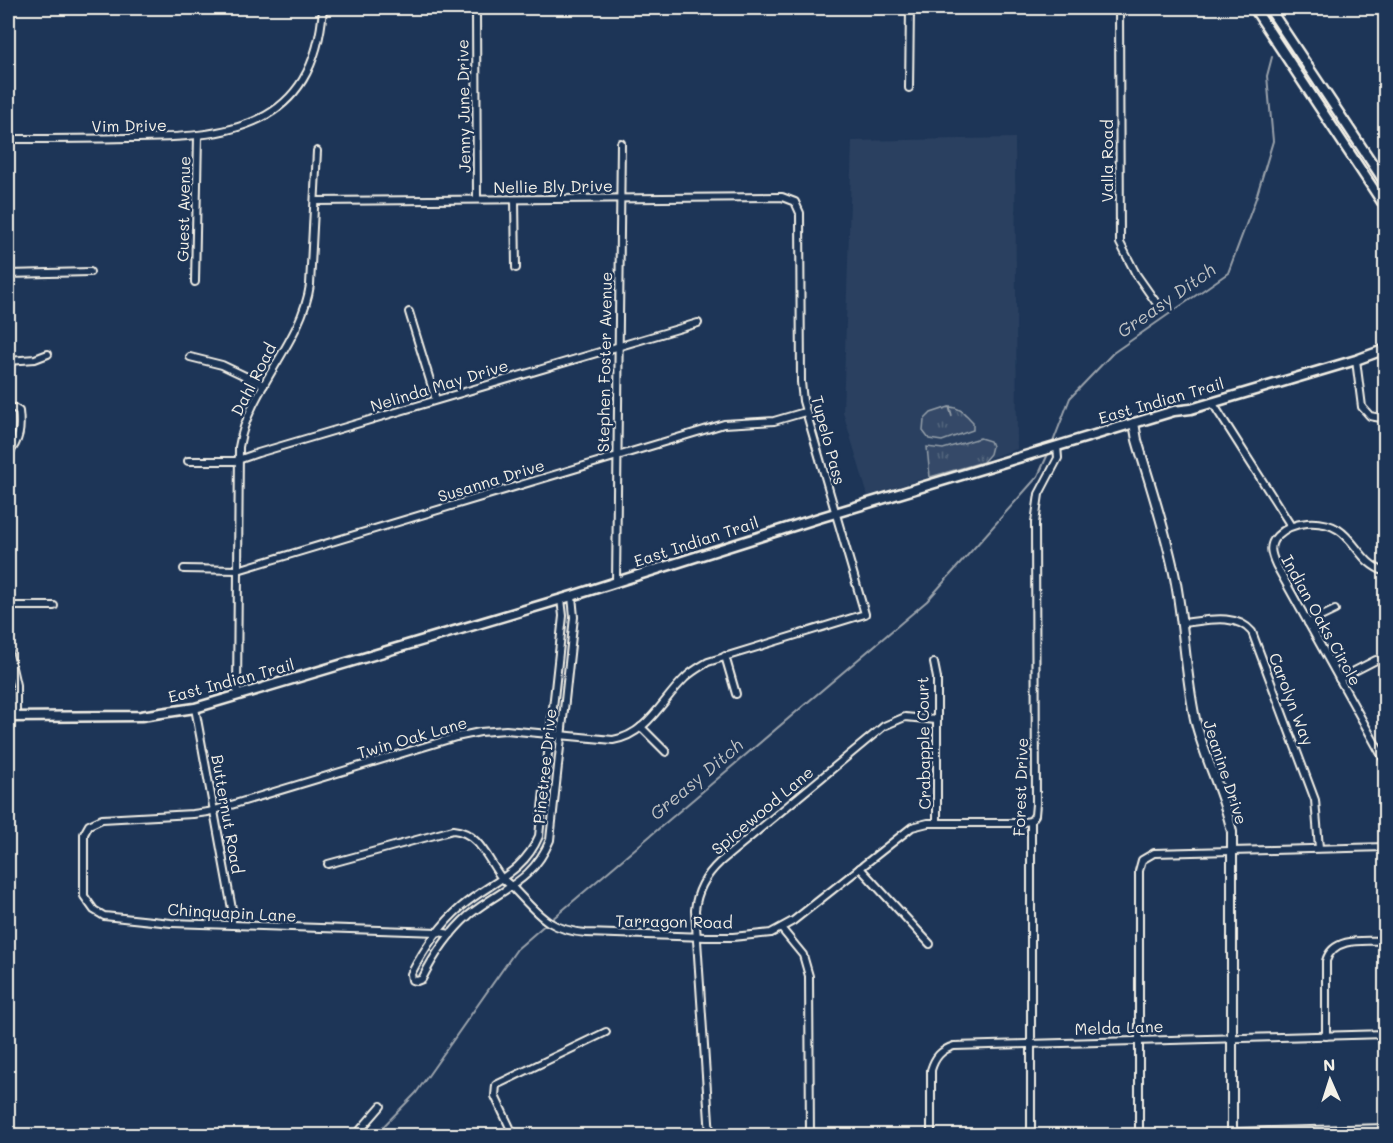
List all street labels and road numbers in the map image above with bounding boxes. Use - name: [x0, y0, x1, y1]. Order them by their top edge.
- street label: Jenny June Drive: [451, 39, 475, 173]
- street label: Vim Drive: [91, 114, 167, 136]
- street label: Valla Road: [1096, 119, 1117, 203]
- street label: Guest Avenue: [172, 156, 194, 262]
- street label: Nellie Bly Drive: [493, 174, 613, 198]
- street label: Stephen Foster Avenue: [592, 272, 616, 452]
- street label: Dahl Road: [226, 339, 280, 419]
- street label: Nelinda May Drive: [367, 354, 511, 416]
- street label: East Indian Trail: [1096, 372, 1226, 428]
- street label: Tupelo Pass: [807, 393, 851, 487]
- street label: Susanna Drive: [435, 454, 547, 506]
- street label: East Indian Trail: [631, 511, 761, 571]
- street label: Indian Oaks Circle: [1277, 551, 1367, 689]
- street label: Carolyn Way: [1265, 650, 1319, 748]
- street label: East Indian Trail: [166, 653, 296, 707]
- street label: Crabapple Court: [911, 676, 935, 810]
- street label: Pinetree Drive: [528, 707, 560, 825]
- street label: Twin Oak Lane: [354, 711, 470, 763]
- street label: Jeanine Drive: [1199, 717, 1253, 827]
- street label: Forest Drive: [1008, 737, 1032, 837]
- street label: Butternut Road: [207, 753, 249, 875]
- street label: Spicewood Lane: [707, 761, 817, 859]
- street label: Chinquapin Lane: [167, 898, 297, 926]
- street label: Tarragon Road: [615, 909, 733, 933]
- street label: Melda Lane: [1074, 1015, 1164, 1039]

